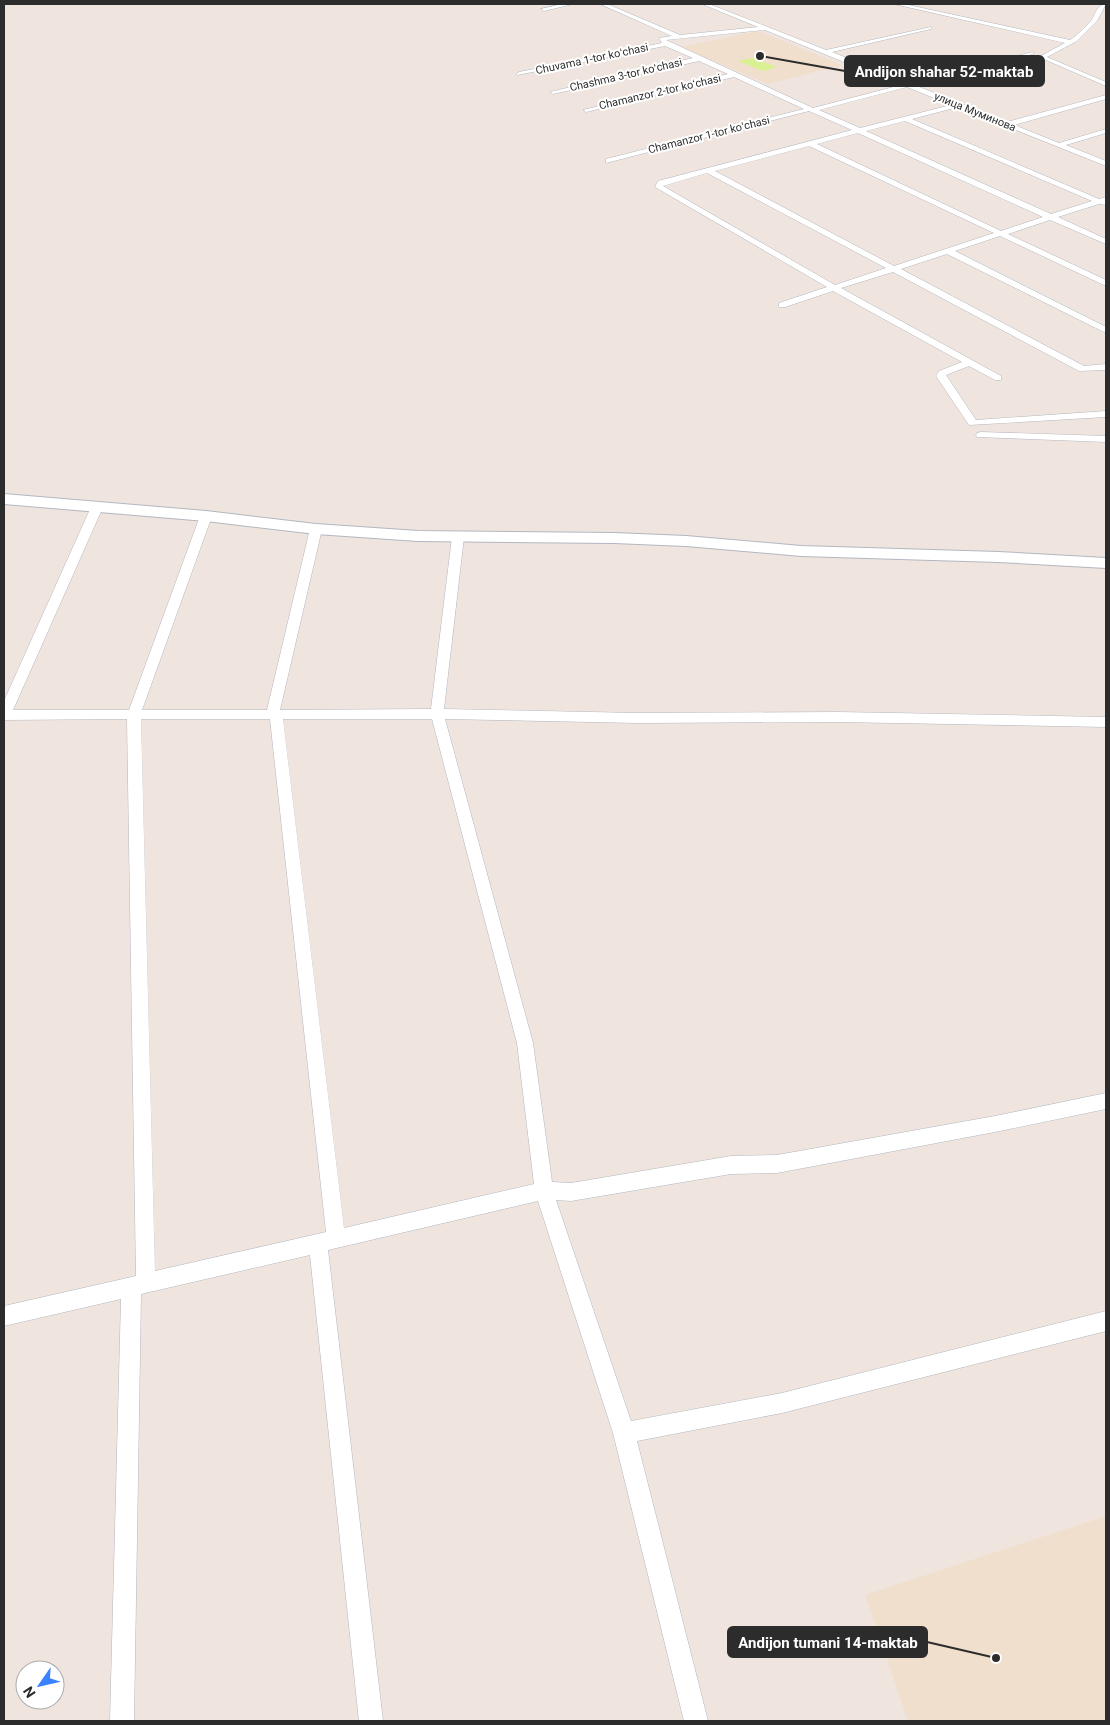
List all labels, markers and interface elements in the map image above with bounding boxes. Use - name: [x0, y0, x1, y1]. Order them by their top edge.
- street label: Chuvama 1-tor koʻchasi: [535, 41, 649, 77]
- street label: Chashma 3-tor koʻchasi: [568, 56, 684, 94]
- callout: Andijon shahar 52-maktab: [845, 56, 1044, 86]
- text: Andijon shahar 52-maktab: [855, 63, 1033, 81]
- street label: Chamanzor 2-tor koʻchasi: [598, 72, 722, 112]
- street label: улица Муминова: [932, 90, 1018, 134]
- street label: Chamanzor 1-tor koʻchasi: [647, 114, 771, 156]
- callout: Andijon tumani 14-maktab: [728, 1627, 927, 1657]
- text: Andijon tumani 14-maktab: [738, 1634, 918, 1652]
- north arrow: [15, 1660, 65, 1710]
- text: N: [20, 1684, 39, 1701]

